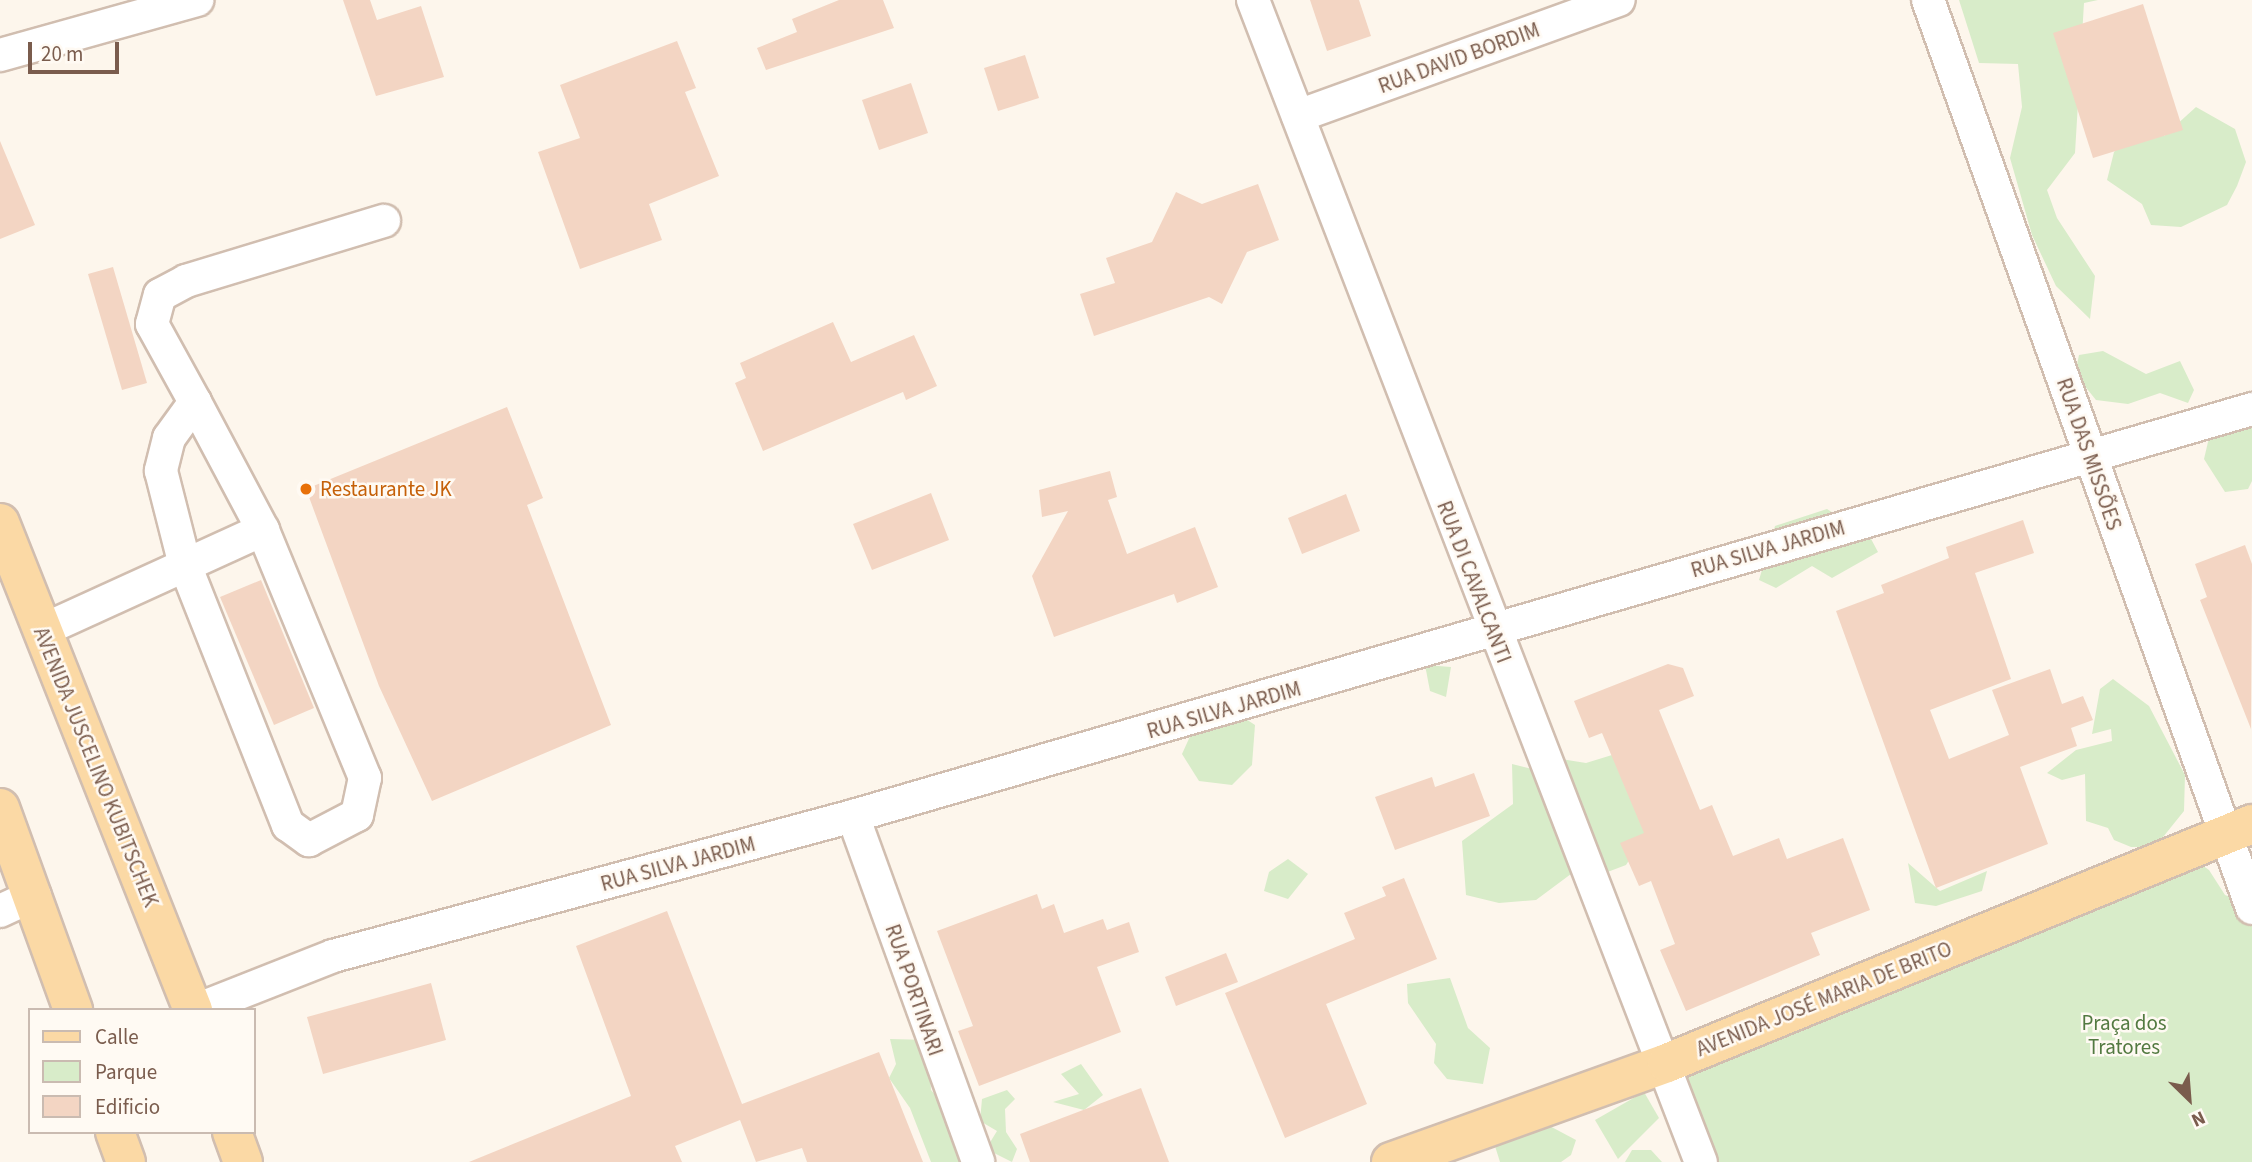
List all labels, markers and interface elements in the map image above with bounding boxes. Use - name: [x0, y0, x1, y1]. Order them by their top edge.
- street label: RUA DAVID BORDIM: [1375, 17, 1543, 99]
- scale bar: [32, 28, 122, 72]
- text: 20 m: [41, 39, 83, 69]
- street label: RUA DAS MISSÕES: [2051, 375, 2127, 533]
- place label: Restaurante JK: [320, 476, 452, 502]
- marker: Restaurante JK: [298, 481, 314, 497]
- street label: RUA DI CAVALCANTI: [1431, 497, 1517, 667]
- street label: RUA SILVA JARDIM: [1688, 515, 1848, 583]
- street label: AVENIDA JUSCELINO KUBITSCHEK: [28, 623, 164, 911]
- street label: RUA SILVA JARDIM: [1144, 676, 1304, 744]
- street label: RUA SILVA JARDIM: [598, 831, 758, 897]
- street label: RUA PORTINARI: [880, 921, 948, 1059]
- street label: AVENIDA JOSÉ MARIA DE BRITO: [1693, 936, 1955, 1062]
- legend: [28, 1008, 256, 1134]
- park label: Praça dos Tratores: [2081, 1010, 2167, 1060]
- text: Calle: [95, 1022, 139, 1052]
- text: Parque: [95, 1057, 157, 1087]
- north arrow: [2154, 1064, 2224, 1134]
- text: Edificio: [95, 1092, 160, 1122]
- text: N: [2187, 1104, 2210, 1133]

